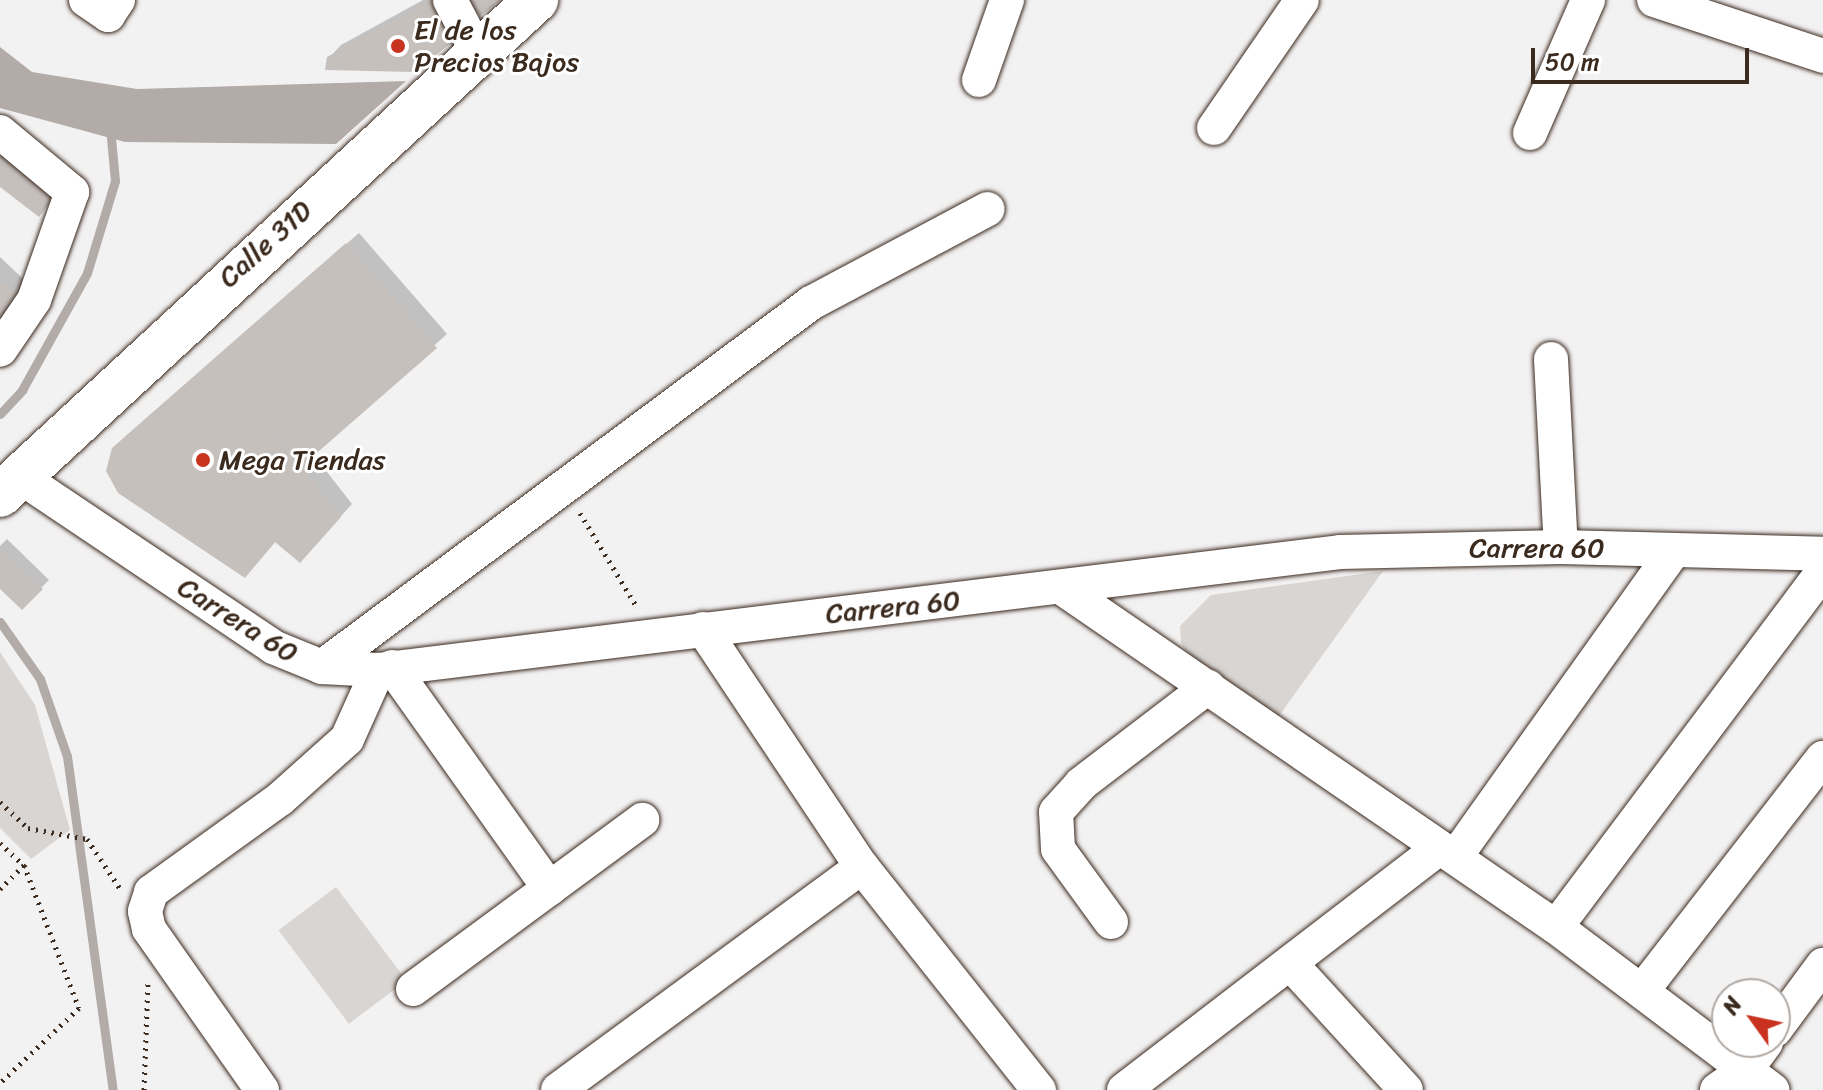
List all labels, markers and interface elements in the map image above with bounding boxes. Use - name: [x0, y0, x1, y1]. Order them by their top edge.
- place label: El de los Precios Bajos: [414, 13, 579, 79]
- scale bar: [1535, 32, 1753, 82]
- marker: El de los Precios Bajos: [389, 37, 407, 55]
- text: 50 m: [1545, 41, 1600, 83]
- street label: Calle 31D: [212, 194, 318, 294]
- place label: Mega Tiendas: [219, 443, 385, 477]
- marker: Mega Tiendas: [194, 451, 212, 469]
- street label: Carrera 60: [1469, 531, 1605, 565]
- street label: Carrera 60: [172, 570, 304, 670]
- street label: Carrera 60: [824, 583, 962, 631]
- north arrow: [1711, 978, 1791, 1058]
- text: N: [1712, 989, 1753, 1023]

